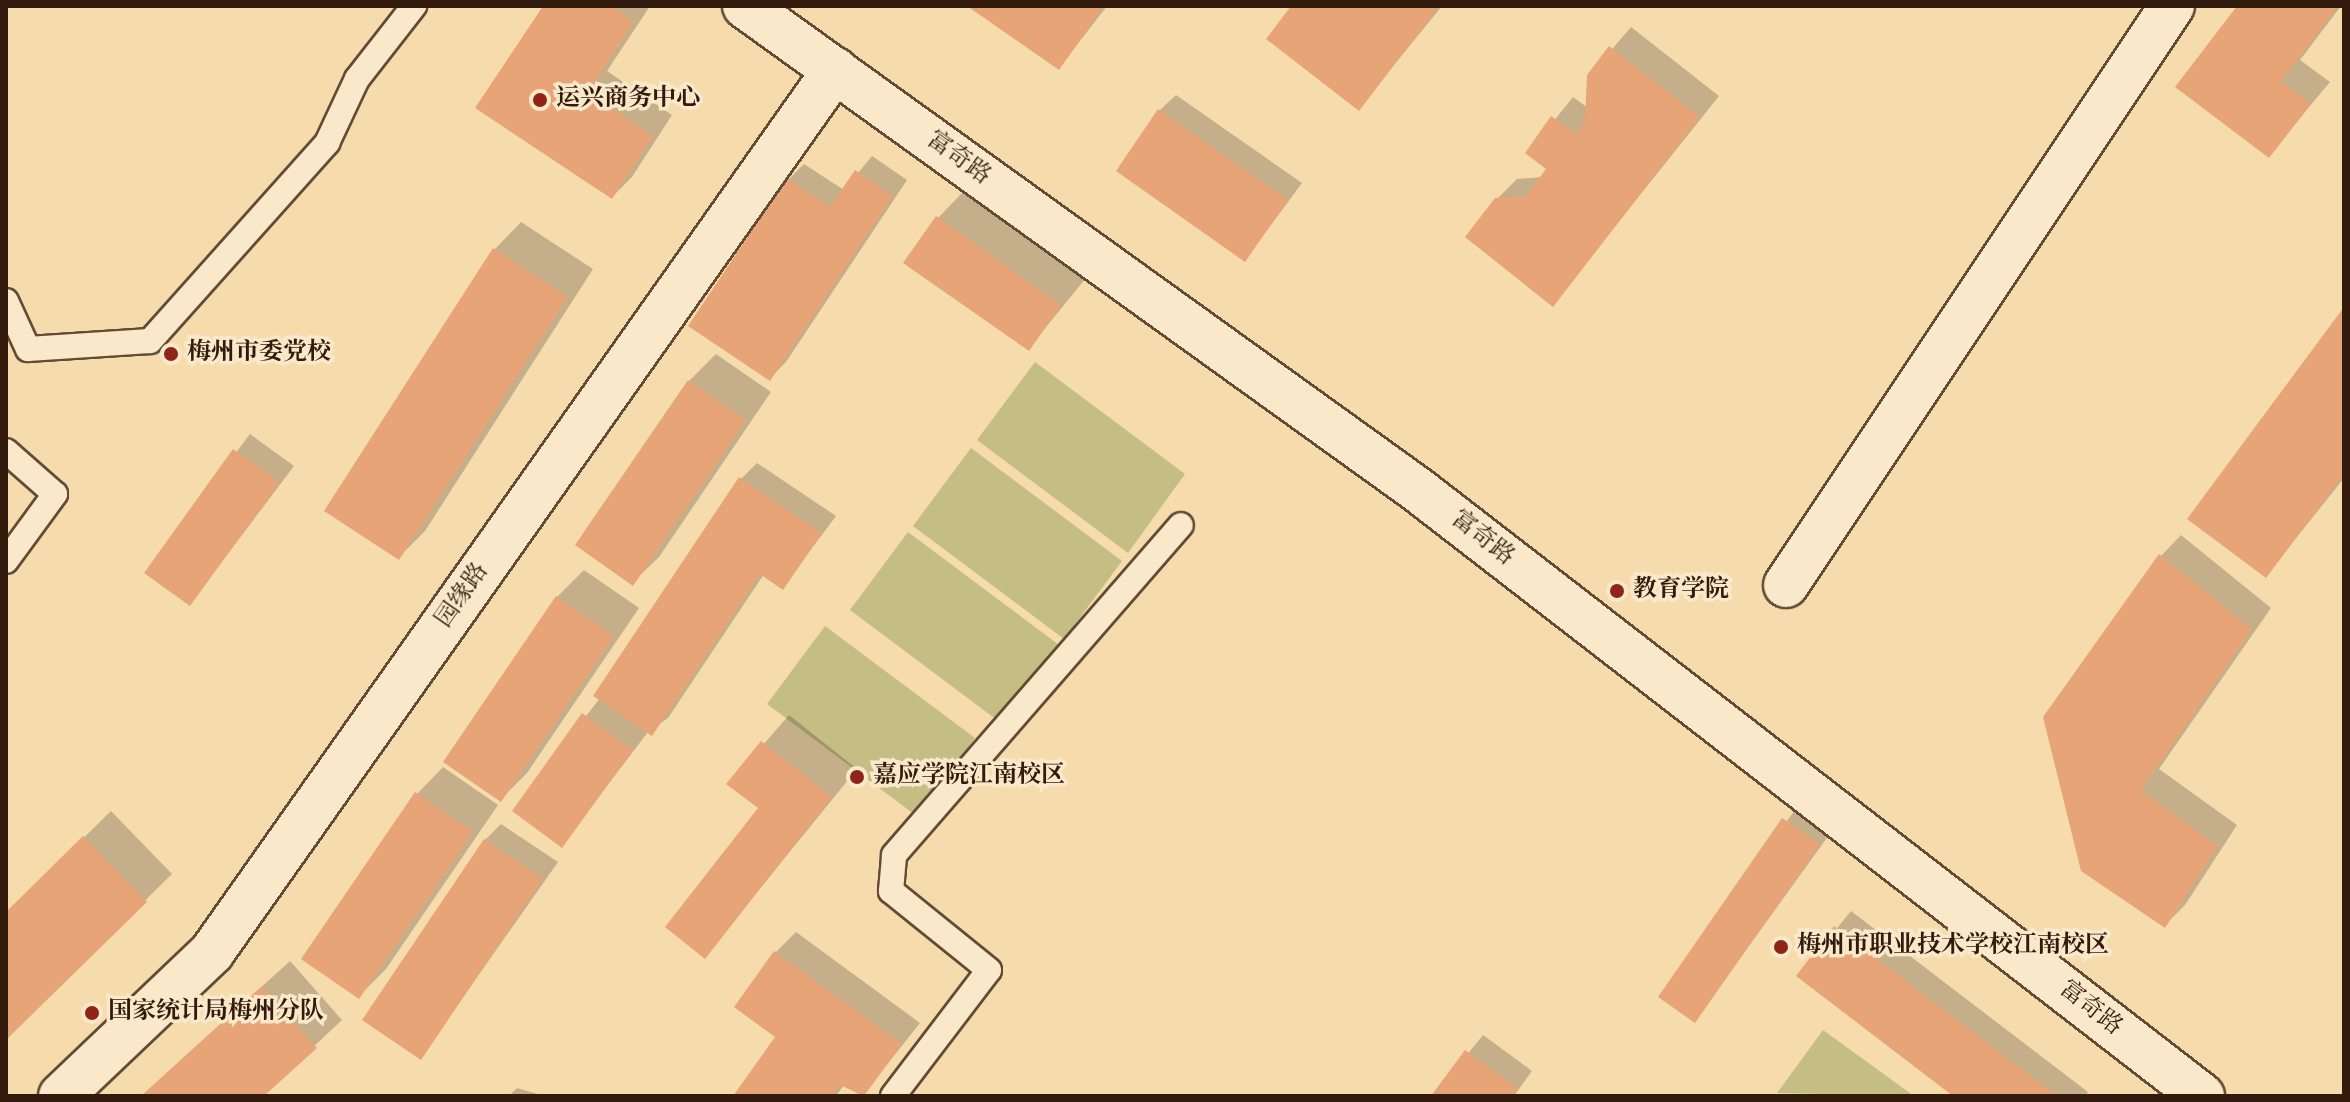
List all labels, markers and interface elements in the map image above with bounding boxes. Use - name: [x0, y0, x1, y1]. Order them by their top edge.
- place label: 运兴商务中心: [556, 86, 700, 114]
- marker: 运兴商务中心: [531, 91, 549, 109]
- street label: 富奇路: [920, 126, 996, 192]
- place label: 梅州市委党校: [187, 340, 331, 368]
- marker: 梅州市委党校: [162, 345, 180, 363]
- street label: 富奇路: [1445, 505, 1519, 573]
- street label: 园缘路: [431, 558, 495, 634]
- place label: 教育学院: [1633, 577, 1729, 605]
- marker: 教育学院: [1608, 582, 1626, 600]
- place label: 嘉应学院江南校区: [873, 763, 1065, 791]
- marker: 嘉应学院江南校区: [848, 768, 866, 786]
- place label: 梅州市职业技术学校江南校区: [1797, 933, 2109, 961]
- marker: 梅州市职业技术学校江南校区: [1772, 938, 1790, 956]
- street label: 富奇路: [2053, 975, 2127, 1043]
- place label: 国家统计局梅州分队: [108, 999, 324, 1027]
- marker: 国家统计局梅州分队: [83, 1004, 101, 1022]

